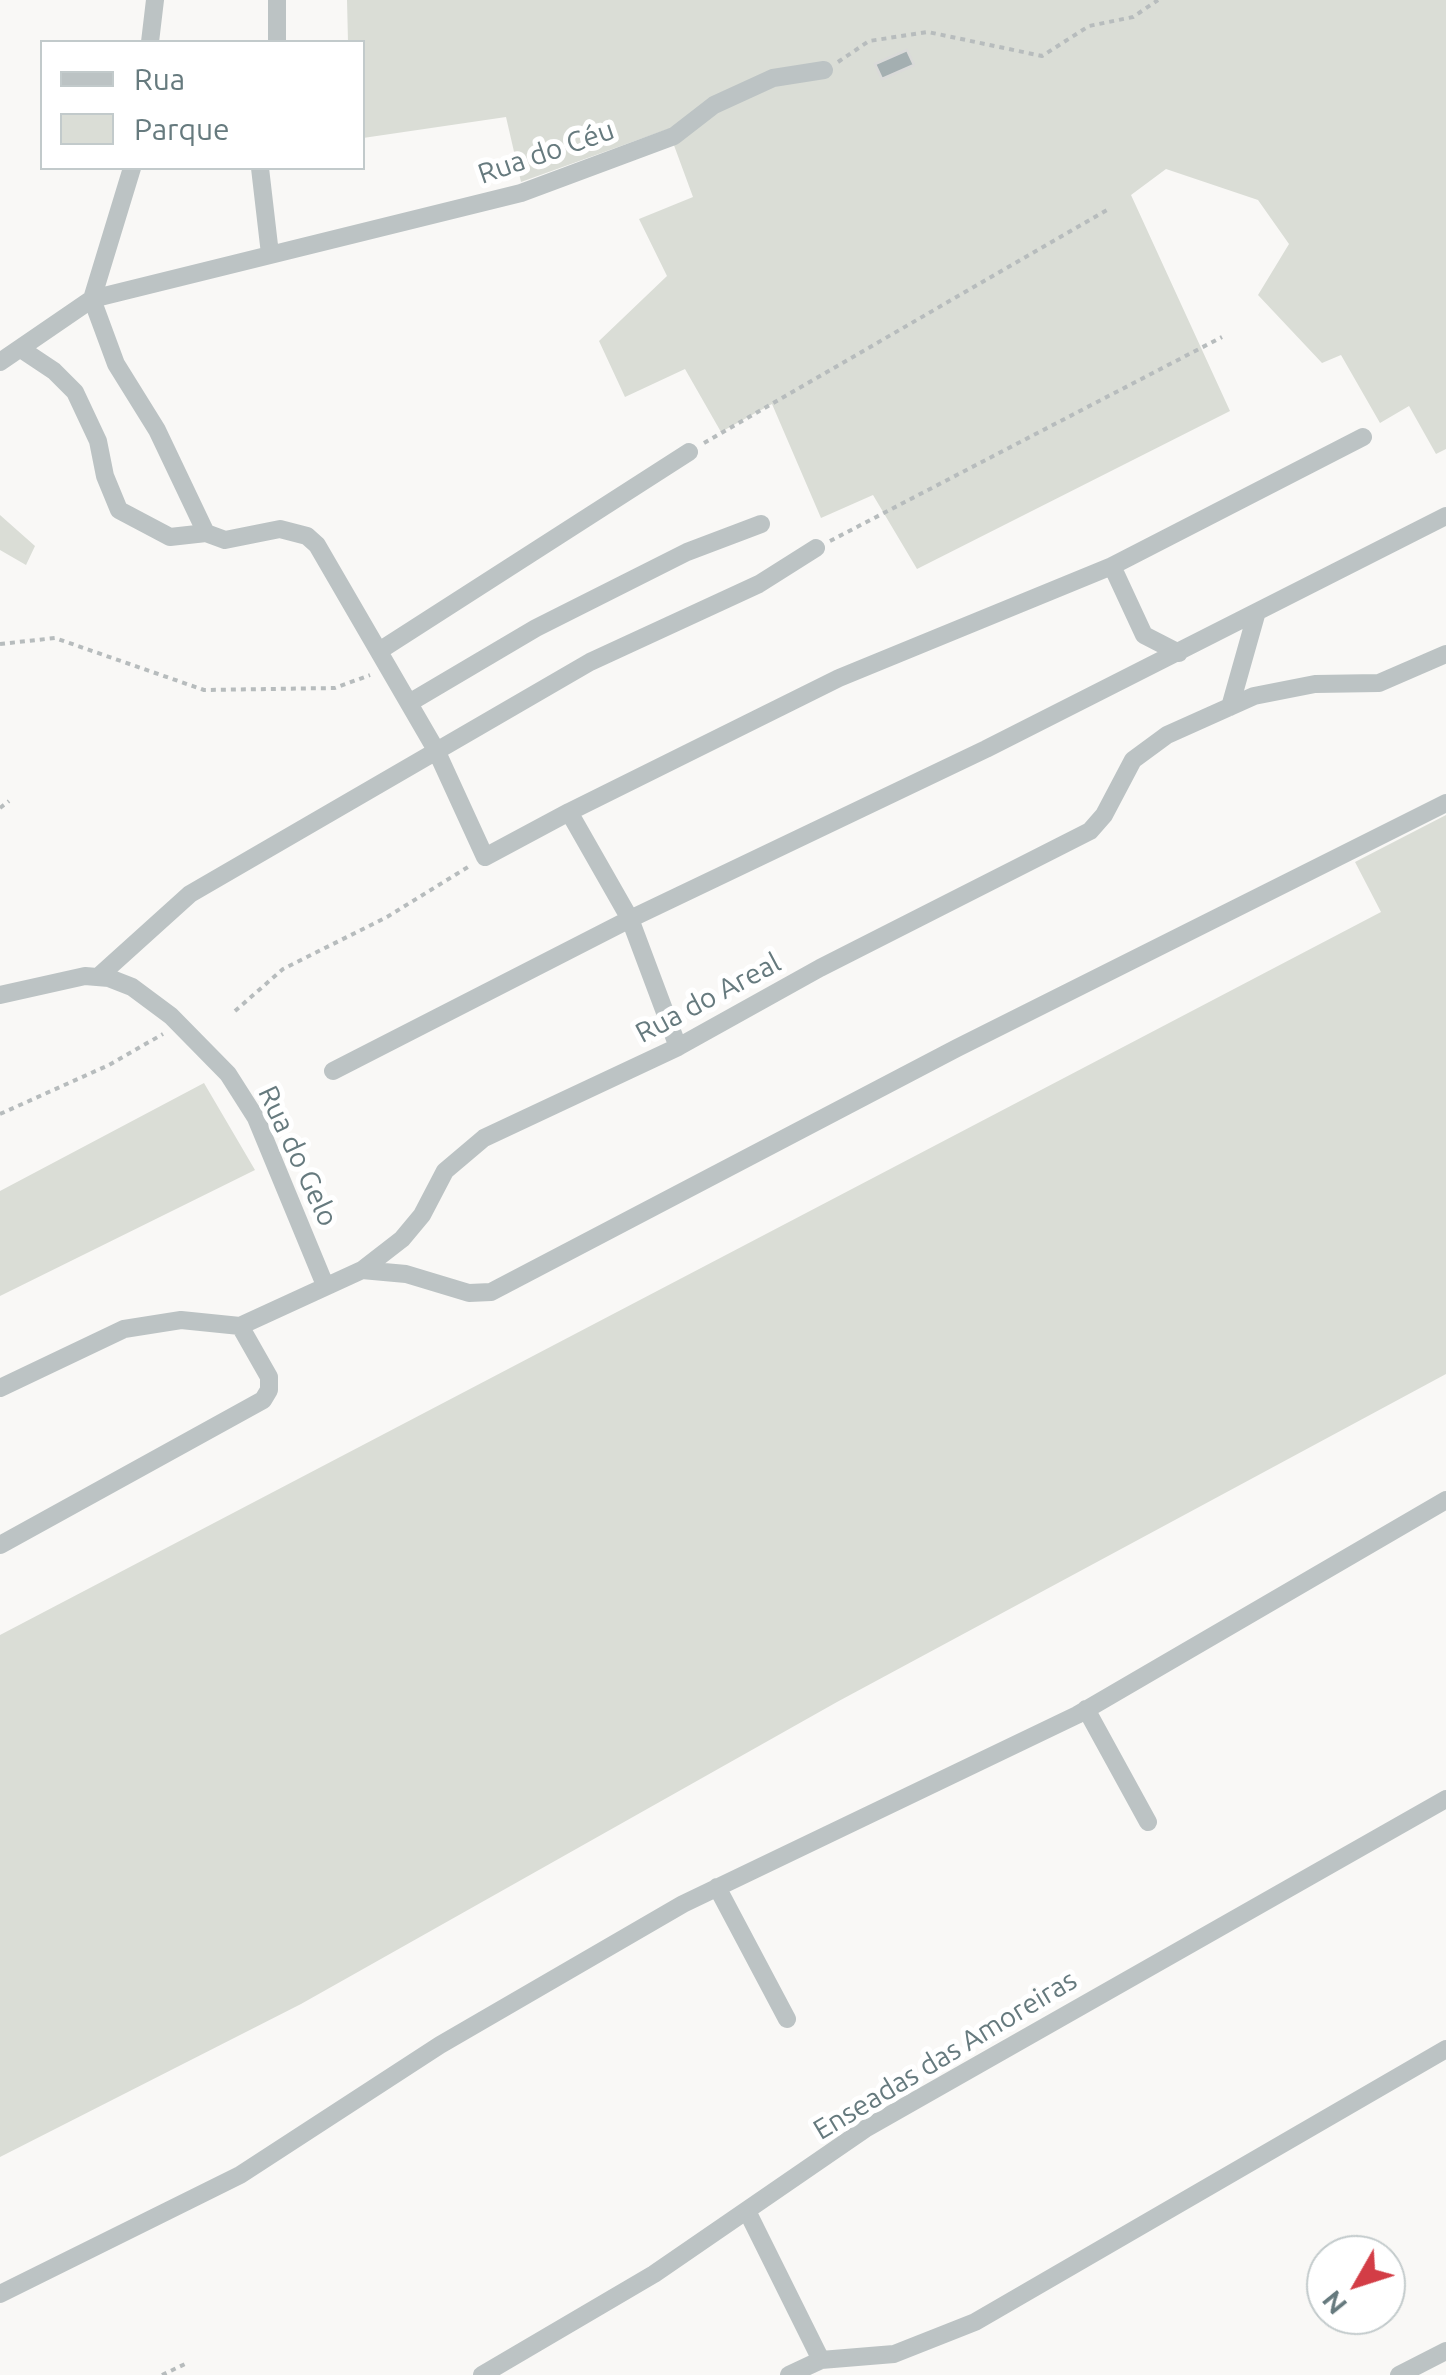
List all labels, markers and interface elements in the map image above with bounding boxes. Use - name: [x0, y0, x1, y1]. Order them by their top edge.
- legend: [40, 40, 365, 170]
- text: Rua: [134, 62, 185, 96]
- text: Parque: [134, 112, 230, 146]
- street label: Rua do Céu: [473, 113, 619, 191]
- street label: Rua do Areal: [630, 946, 786, 1050]
- street label: Rua do Gelo: [251, 1080, 345, 1232]
- street label: Enseadas das Amoreiras: [807, 1963, 1083, 2147]
- north arrow: [1306, 2235, 1406, 2335]
- text: N: [1315, 2285, 1352, 2321]

